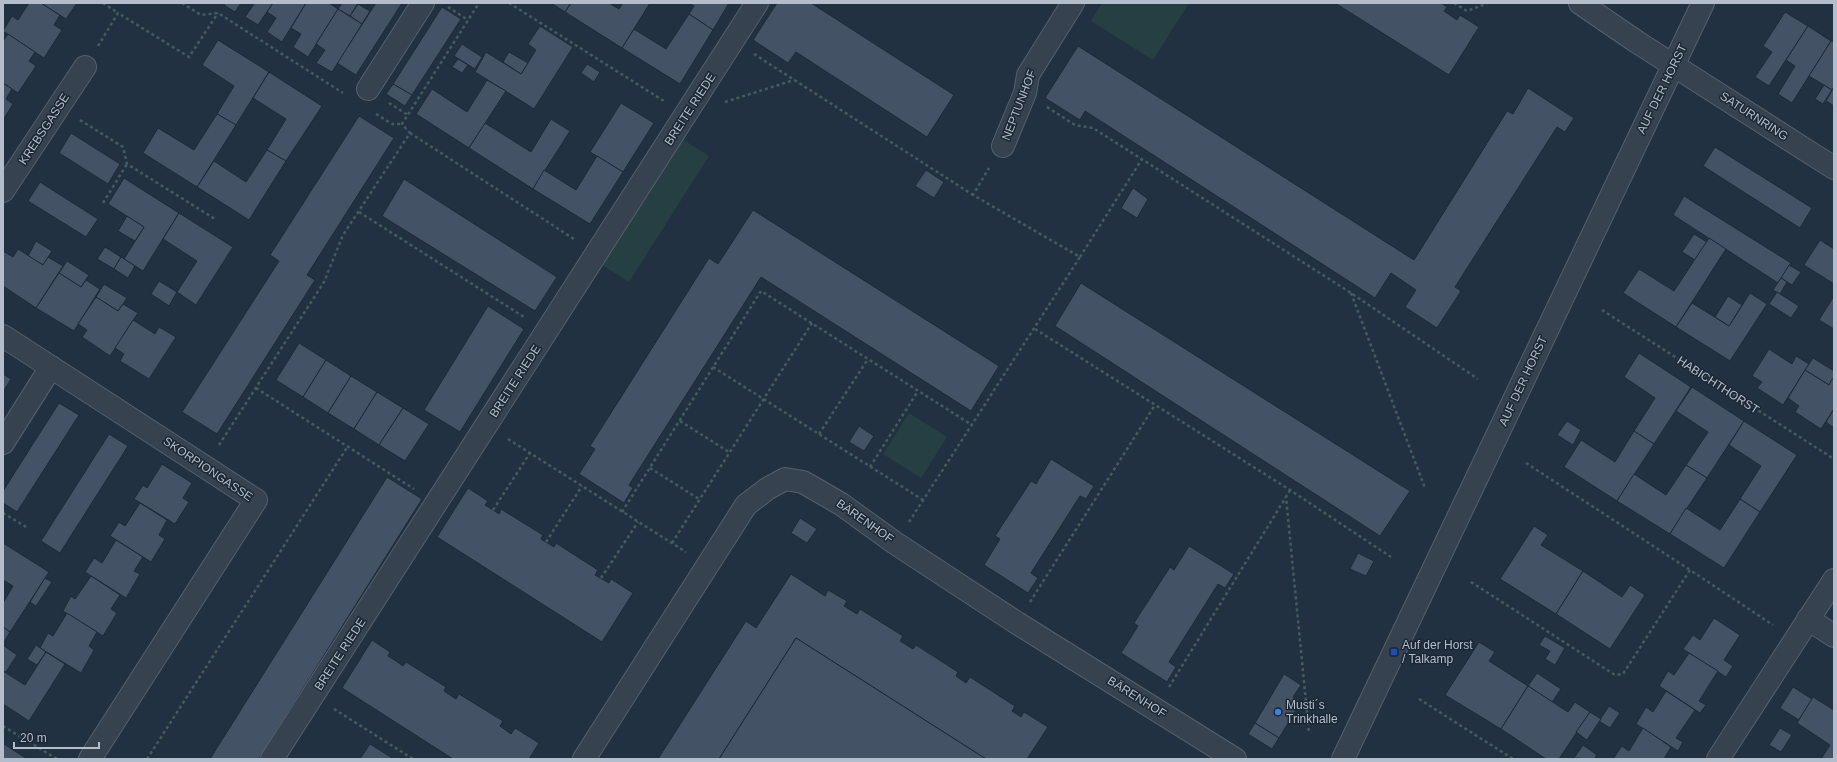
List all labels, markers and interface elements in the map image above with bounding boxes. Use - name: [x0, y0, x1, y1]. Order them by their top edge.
- street label: AUF DER HORST: [1634, 41, 1690, 136]
- street label: NEPTUNHOF: [999, 68, 1039, 142]
- street label: BREITE RIEDE: [661, 70, 719, 148]
- street label: SATURNRING: [1717, 89, 1791, 143]
- street label: KREBSGASSE: [16, 91, 72, 167]
- street label: AUF DER HORST: [1496, 333, 1550, 428]
- street label: BREITE RIEDE: [486, 342, 544, 420]
- street label: HABICHTHORST: [1674, 353, 1762, 417]
- street label: SKORPIONGASSE: [161, 434, 255, 504]
- street label: BÄRENHOF: [834, 496, 896, 546]
- street label: BREITE RIEDE: [311, 615, 369, 693]
- place label: Auf der Horst / Talkamp: [1402, 638, 1473, 666]
- marker: Auf der Horst / Talkamp: [1389, 647, 1399, 657]
- street label: BÄRENHOF: [1105, 673, 1169, 721]
- place label: Musti´s Trinkhalle: [1286, 698, 1338, 726]
- marker: Musti´s Trinkhalle: [1273, 707, 1283, 717]
- scale bar: [14, 724, 99, 750]
- text: 20 m: [20, 731, 47, 745]

